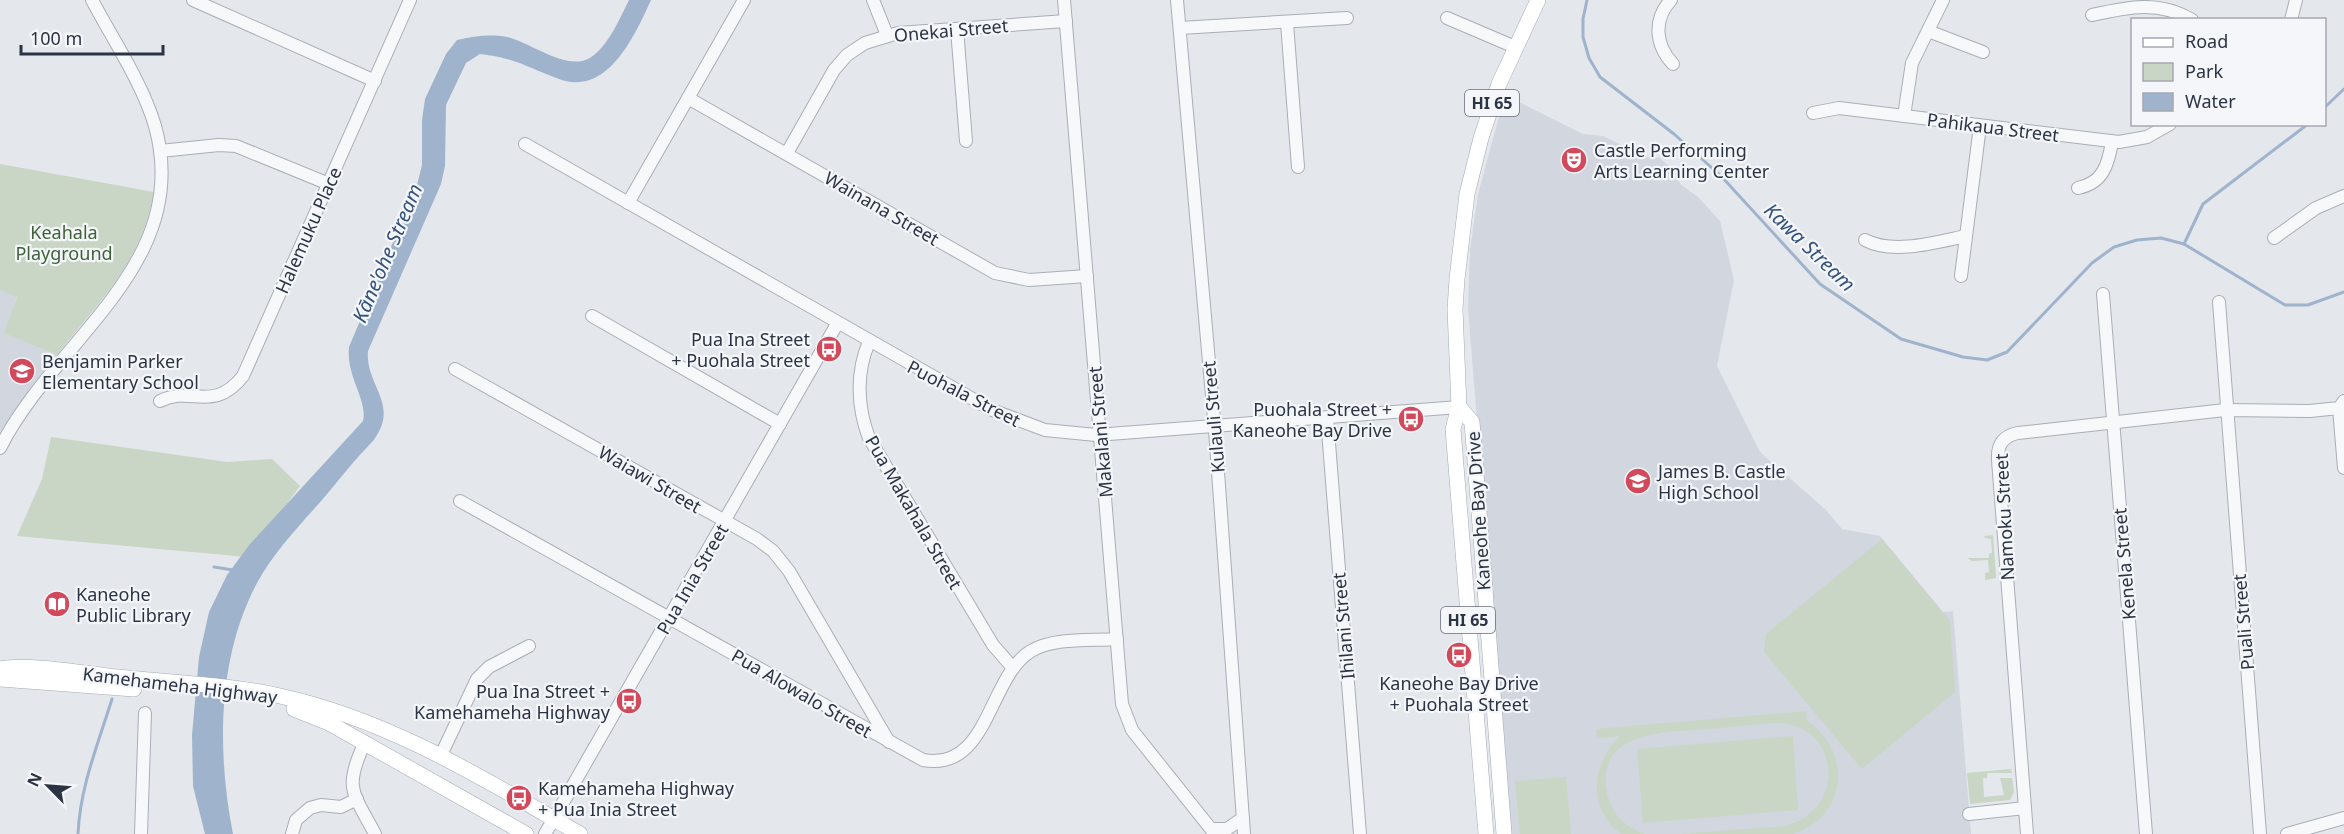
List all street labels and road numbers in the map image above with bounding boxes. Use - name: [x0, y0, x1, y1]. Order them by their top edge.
- street label: Onekai Street: [893, 13, 1010, 47]
- road number: HI 65: [1465, 90, 1519, 116]
- street label: Pahikaua Street: [1926, 107, 2061, 147]
- street label: Halemuku Place: [269, 163, 347, 297]
- street label: Wainana Street: [820, 165, 944, 251]
- street label: Puohala Street: [903, 354, 1025, 432]
- street label: Kulauli Street: [1196, 359, 1230, 474]
- street label: Makalani Street: [1082, 365, 1118, 499]
- street label: Pua Makahala Street: [860, 431, 968, 594]
- street label: Kaneohe Bay Drive: [1460, 431, 1496, 591]
- street label: Waiawi Street: [594, 440, 706, 518]
- street label: Namoku Street: [1989, 452, 2019, 581]
- street label: Kenela Street: [2107, 507, 2141, 621]
- street label: Pua Inia Street: [651, 519, 734, 639]
- street label: Ihilani Street: [1326, 571, 1360, 681]
- street label: Puali Street: [2227, 572, 2259, 671]
- road number: HI 65: [1441, 607, 1495, 633]
- street label: Pua Alowalo Street: [728, 643, 877, 743]
- street label: Kamehameha Highway: [81, 661, 280, 709]

